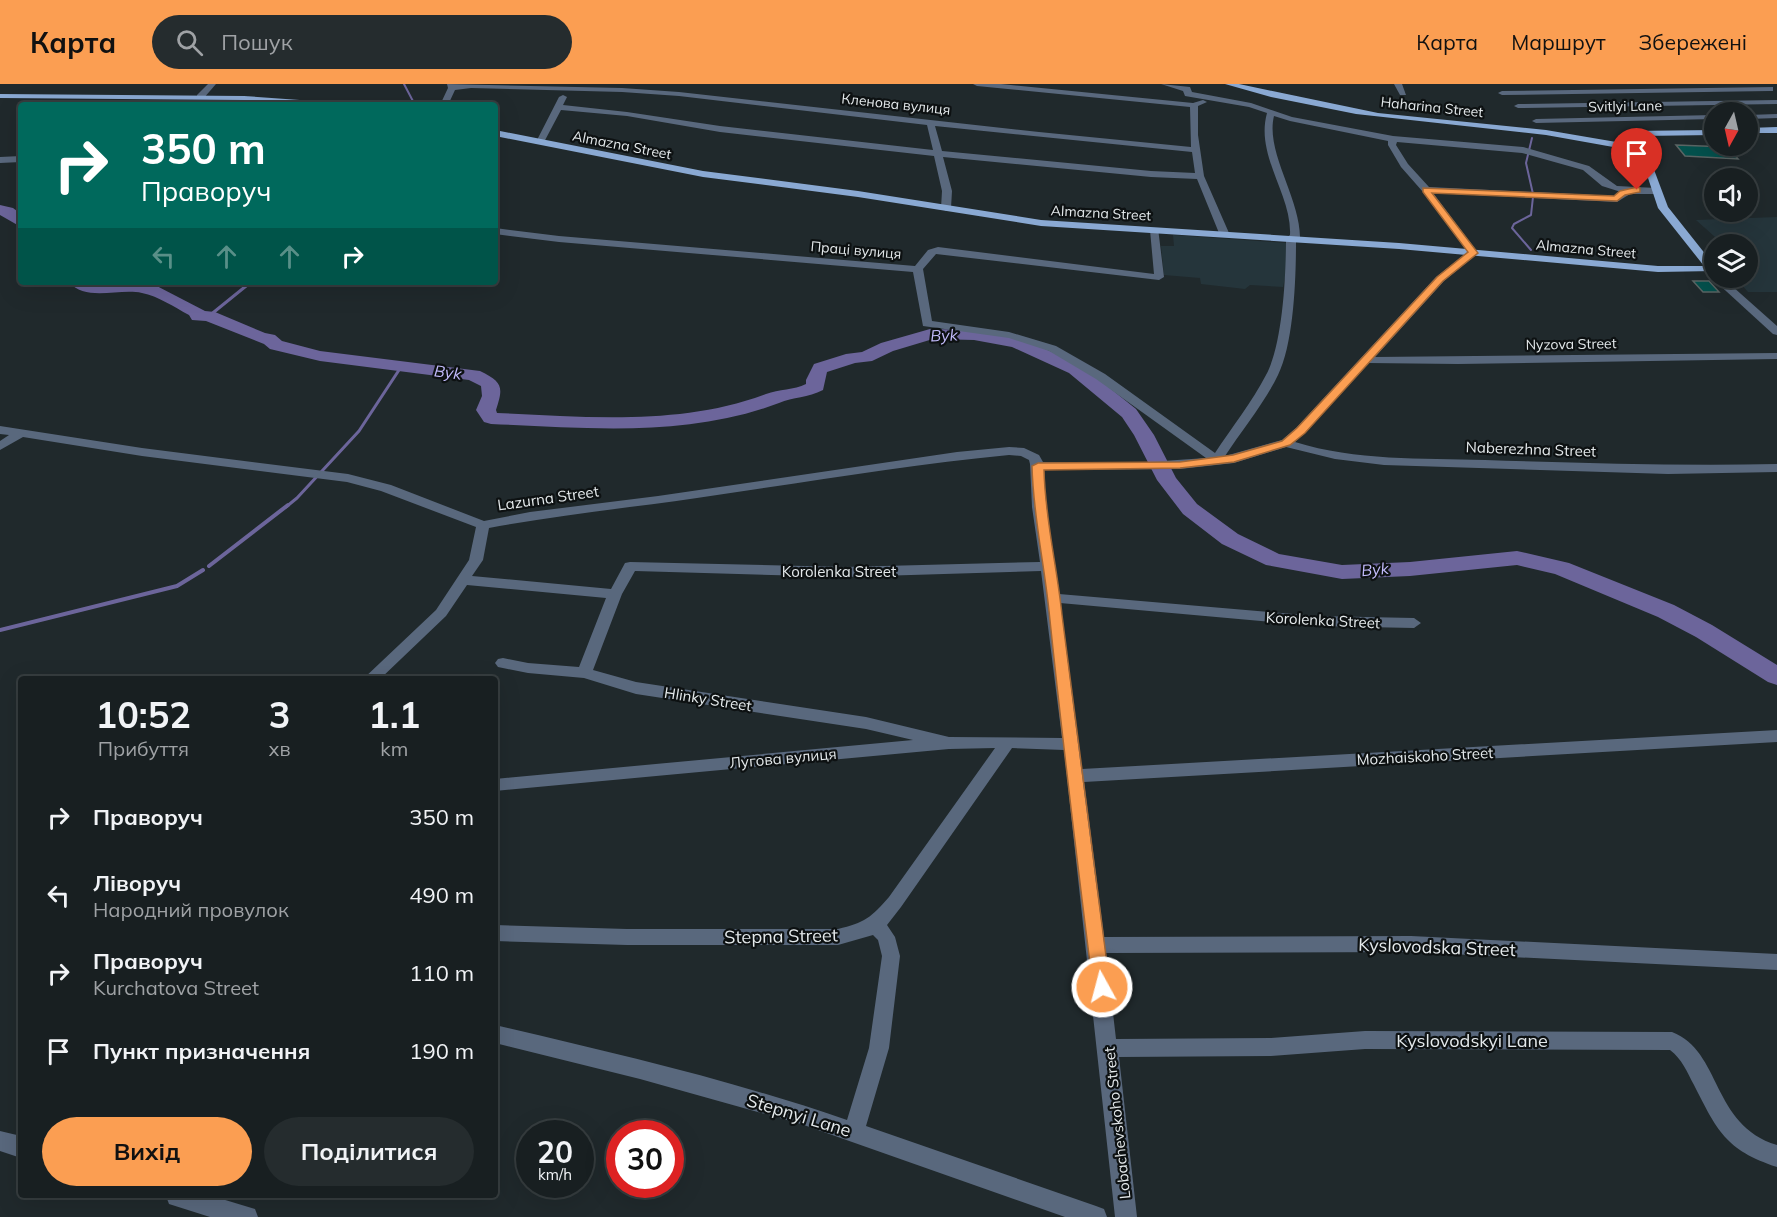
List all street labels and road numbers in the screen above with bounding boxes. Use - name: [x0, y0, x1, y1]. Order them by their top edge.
- street label: Кленова вулиця: [841, 89, 951, 119]
- street label: Haharina Street: [1380, 93, 1484, 121]
- street label: Svitlyi Lane: [1588, 96, 1662, 116]
- street label: Almazna Street: [571, 127, 673, 163]
- street label: Almazna Street: [1050, 201, 1152, 225]
- street label: Almazna Street: [1535, 236, 1637, 262]
- street label: Праці вулиця: [810, 237, 902, 263]
- street label: Nyzova Street: [1525, 334, 1617, 354]
- street label: Naberezhna Street: [1465, 437, 1597, 461]
- street label: Lazurna Street: [496, 481, 600, 515]
- street label: Korolenka Street: [782, 562, 896, 581]
- street label: Korolenka Street: [1265, 608, 1381, 632]
- street label: Hlinky Street: [663, 683, 753, 715]
- street label: Mozhaiskoho Street: [1356, 743, 1494, 769]
- street label: Лугова вулиця: [729, 744, 837, 772]
- street label: Stepna Street: [724, 924, 838, 948]
- street label: Kyslovodska Street: [1358, 933, 1516, 961]
- street label: Kyslovodskyi Lane: [1396, 1029, 1548, 1052]
- street label: Lobachevskoho Street: [1100, 1046, 1134, 1200]
- street label: Stepnyi Lane: [744, 1088, 854, 1142]

